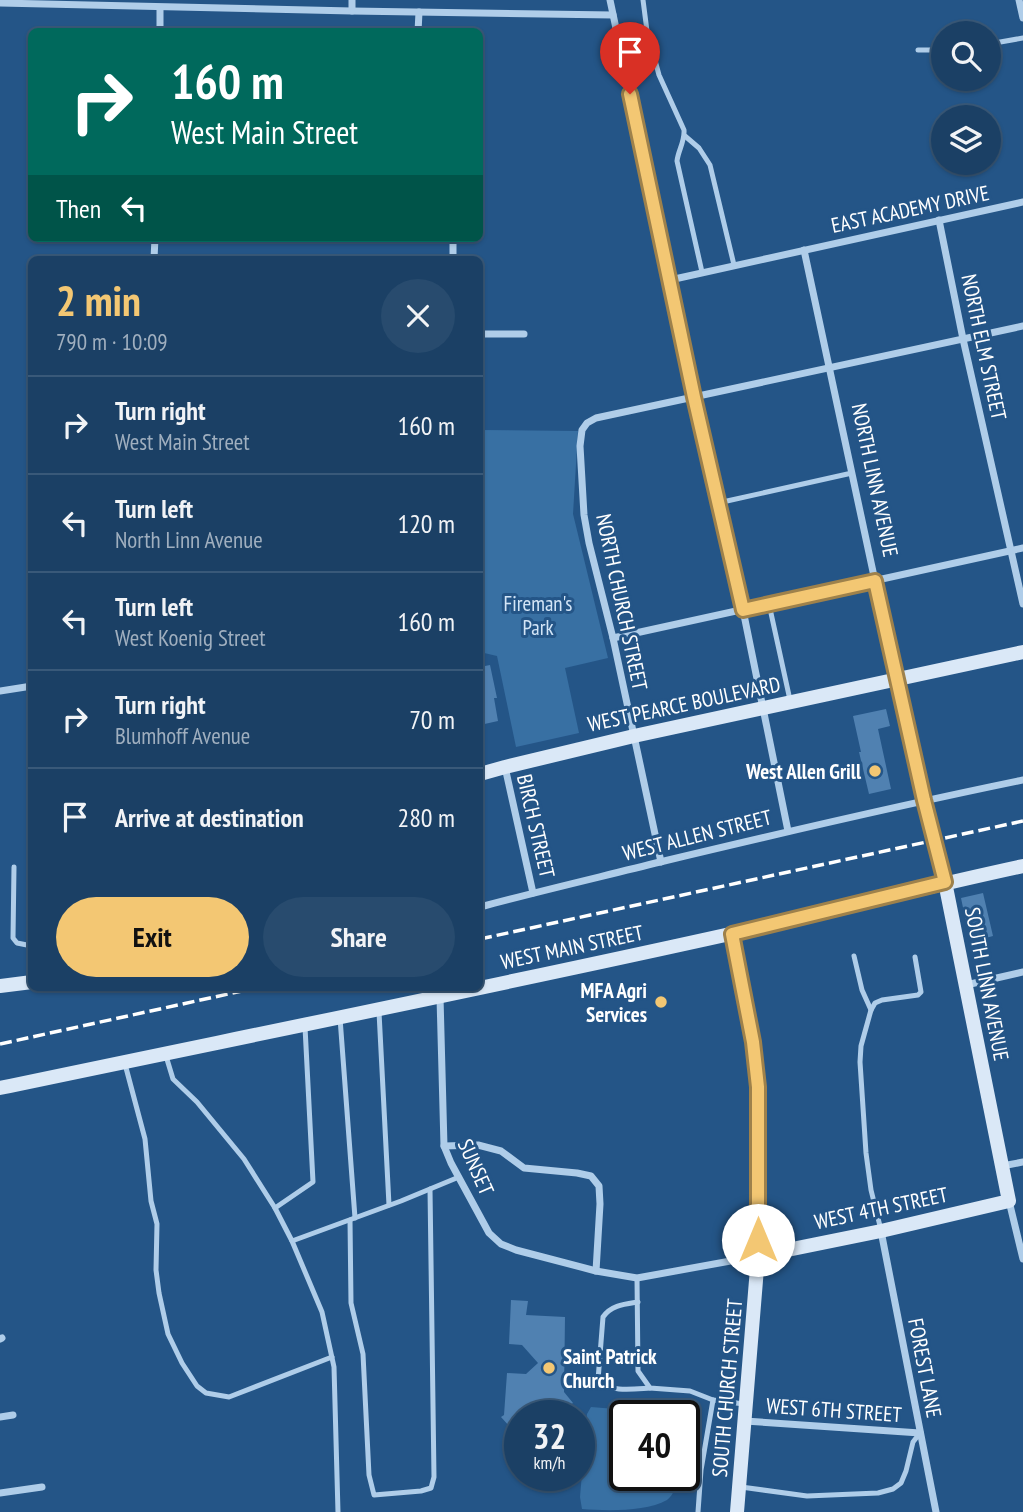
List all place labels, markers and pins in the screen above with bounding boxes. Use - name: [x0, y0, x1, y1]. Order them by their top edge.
- pin: [600, 22, 660, 94]
- place label: West Allen Grill: [745, 758, 862, 785]
- marker: West Allen Grill: [867, 763, 883, 779]
- place label: MFA Agri Services: [581, 977, 647, 1028]
- marker: MFA Agri Services: [653, 994, 669, 1010]
- place label: Saint Patrick Church: [563, 1343, 657, 1394]
- marker: Saint Patrick Church: [541, 1360, 557, 1376]

